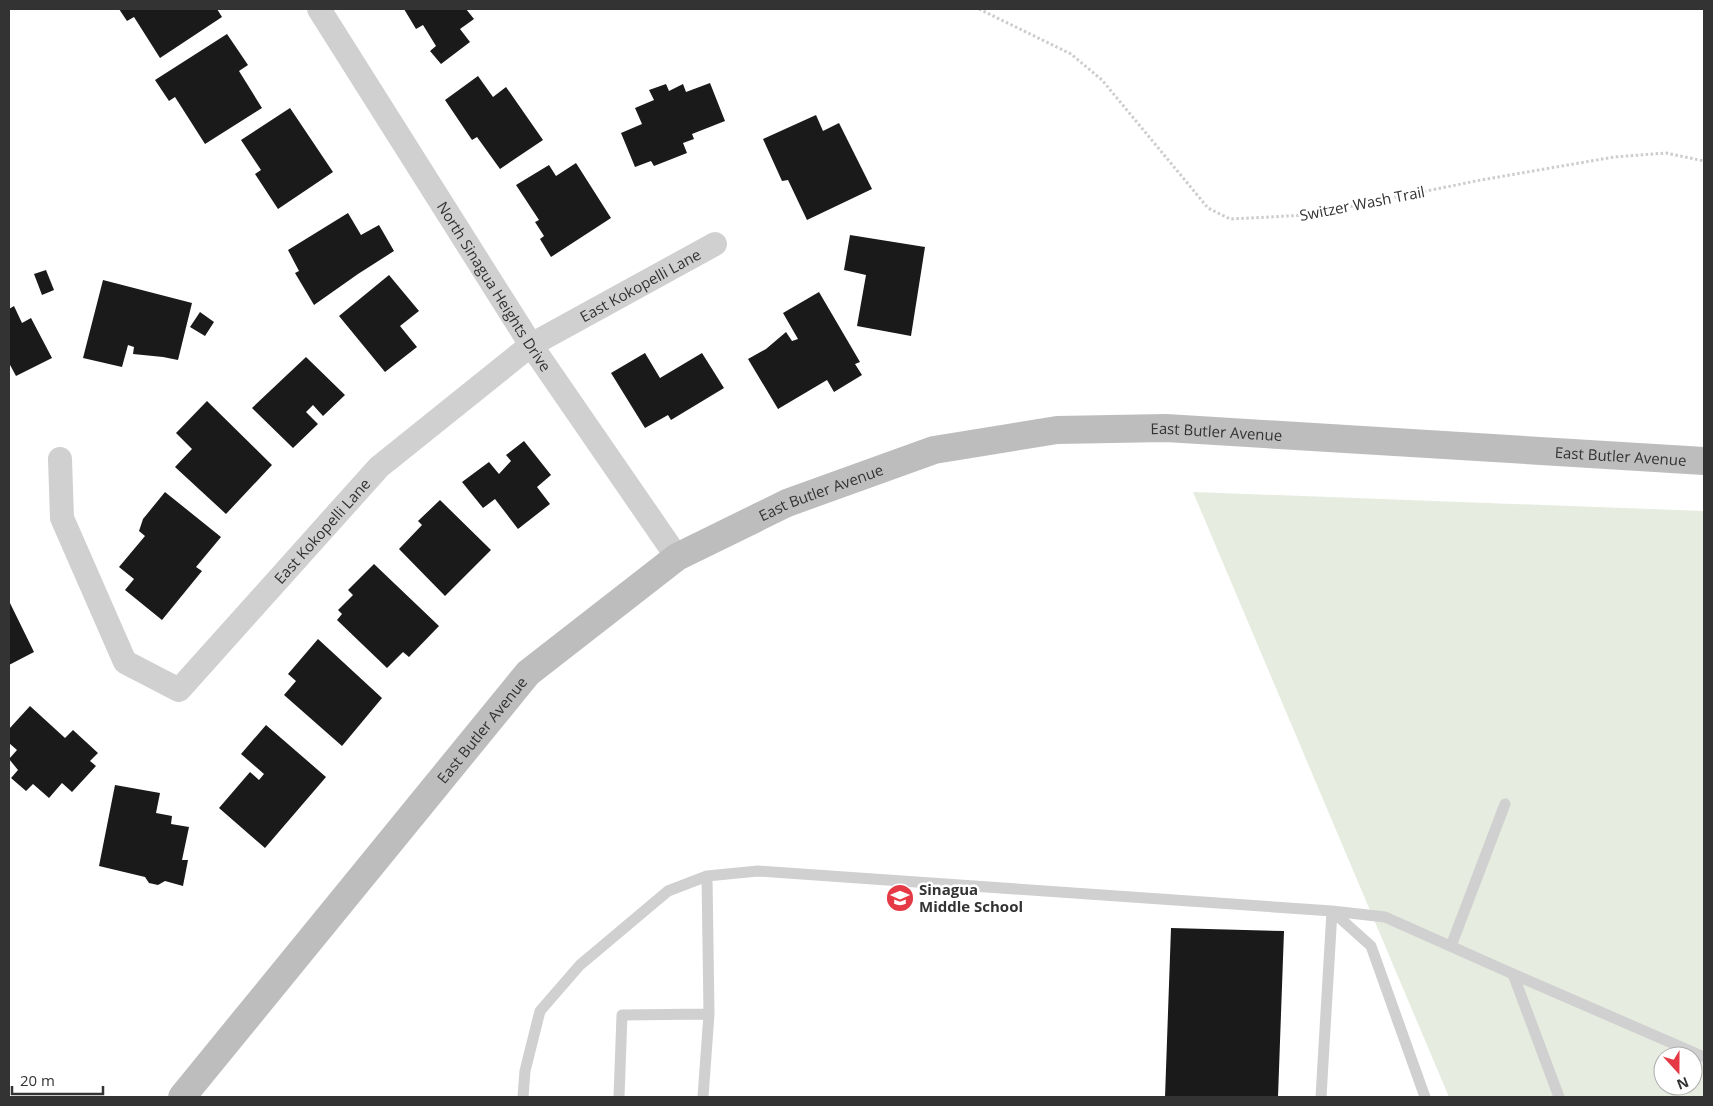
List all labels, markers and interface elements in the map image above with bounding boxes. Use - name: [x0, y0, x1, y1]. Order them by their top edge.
- street label: Switzer Wash Trail: [1298, 181, 1426, 225]
- street label: North Sinagua Heights Drive: [433, 197, 556, 375]
- street label: East Kokopelli Lane: [576, 244, 704, 326]
- street label: East Butler Avenue: [1150, 418, 1283, 445]
- street label: East Butler Avenue: [1554, 442, 1687, 470]
- street label: East Butler Avenue: [755, 459, 886, 525]
- street label: East Kokopelli Lane: [269, 474, 374, 588]
- street label: East Butler Avenue: [432, 672, 531, 787]
- place label: Sinagua Middle School: [919, 879, 1023, 916]
- school or university icon: Sinagua Middle School: [885, 883, 915, 913]
- north arrow: [1653, 1046, 1703, 1096]
- scale bar: [12, 1064, 104, 1096]
- text: 20 m: [20, 1070, 55, 1090]
- text: N: [1674, 1073, 1692, 1095]

